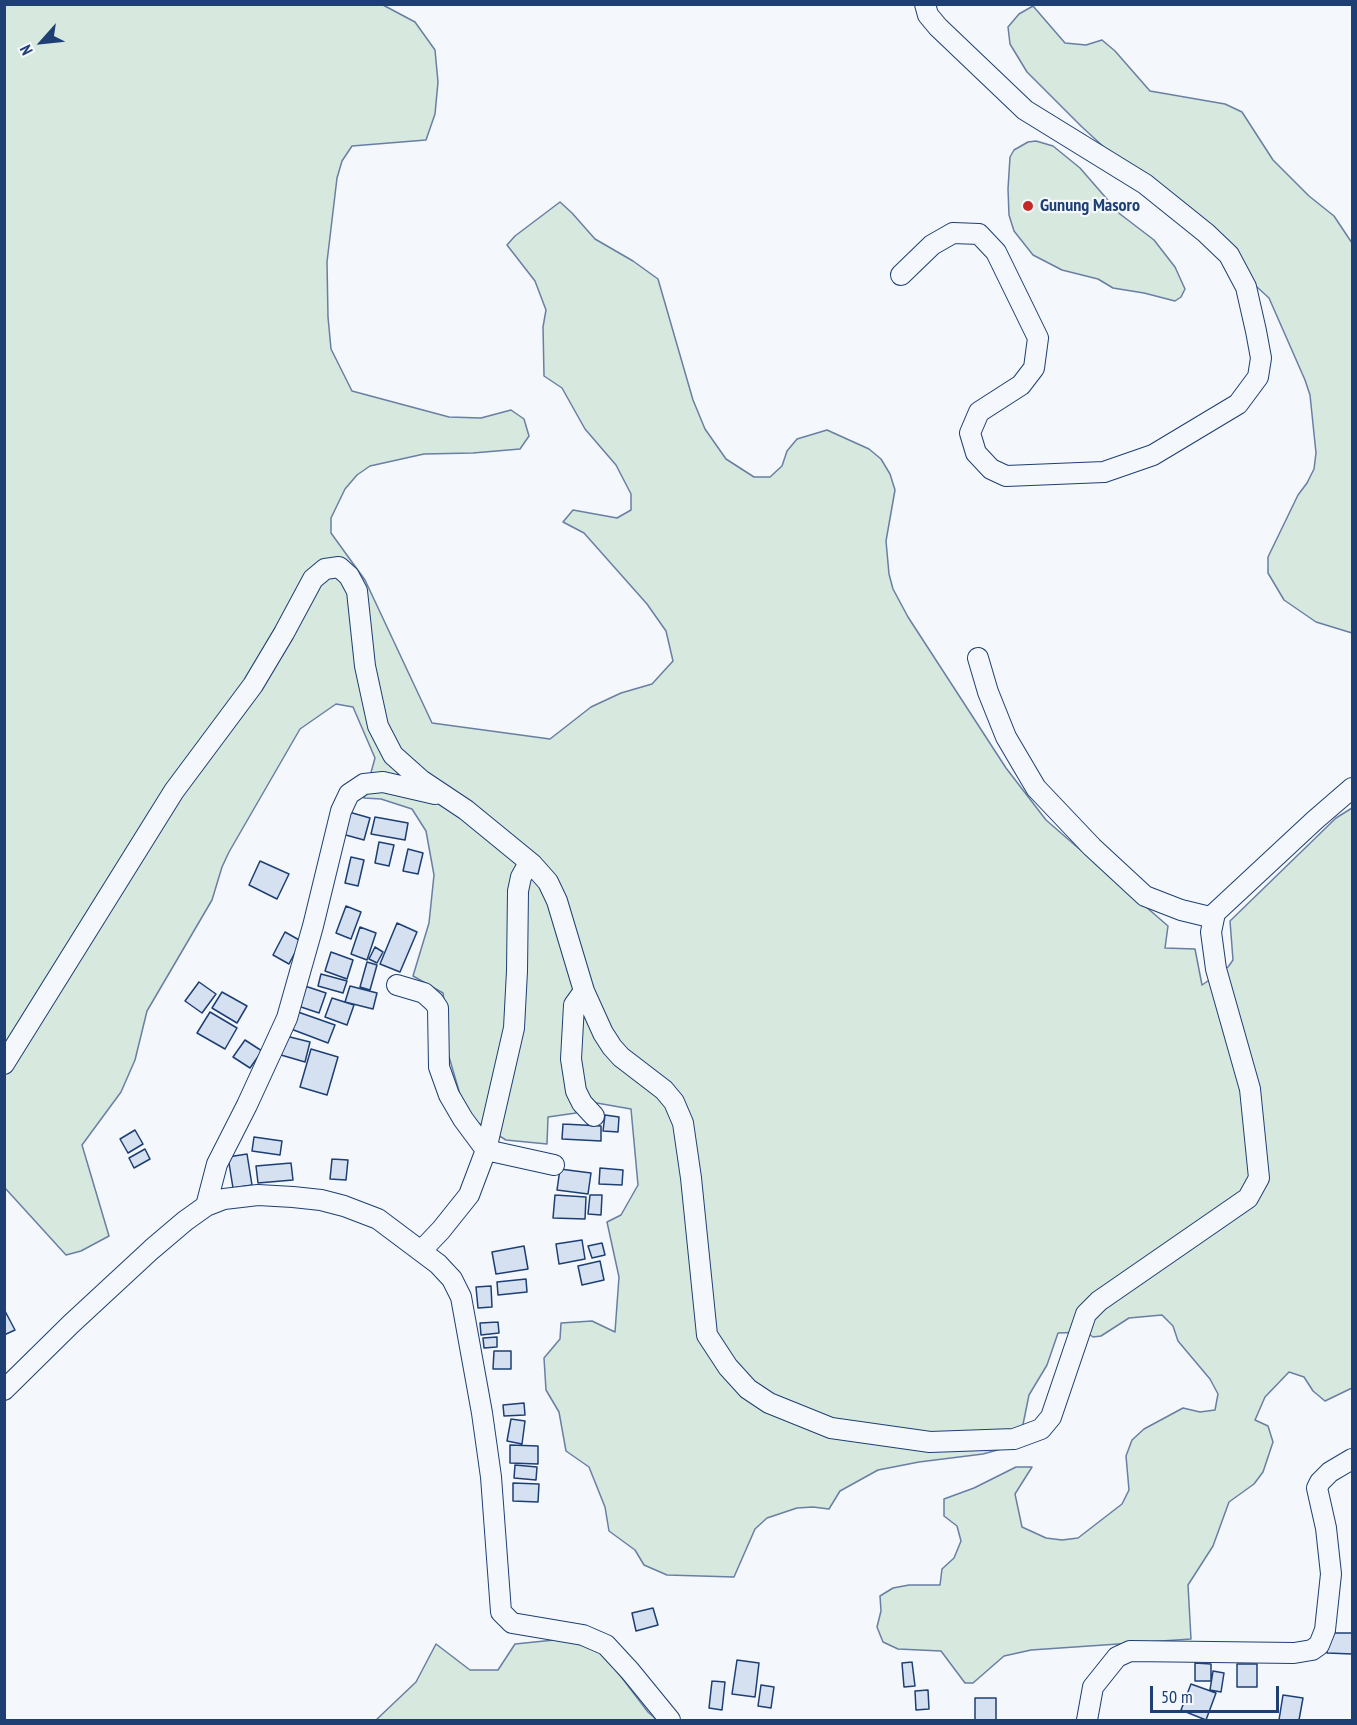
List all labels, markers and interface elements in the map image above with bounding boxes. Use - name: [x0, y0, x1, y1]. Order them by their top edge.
- north arrow: [12, 12, 72, 72]
- text: N: [15, 42, 37, 59]
- place label: Gunung Masoro: [1040, 195, 1140, 217]
- marker: Gunung Masoro: [1021, 199, 1035, 213]
- scale bar: [1153, 1674, 1282, 1712]
- text: 50 m: [1161, 1685, 1193, 1708]

